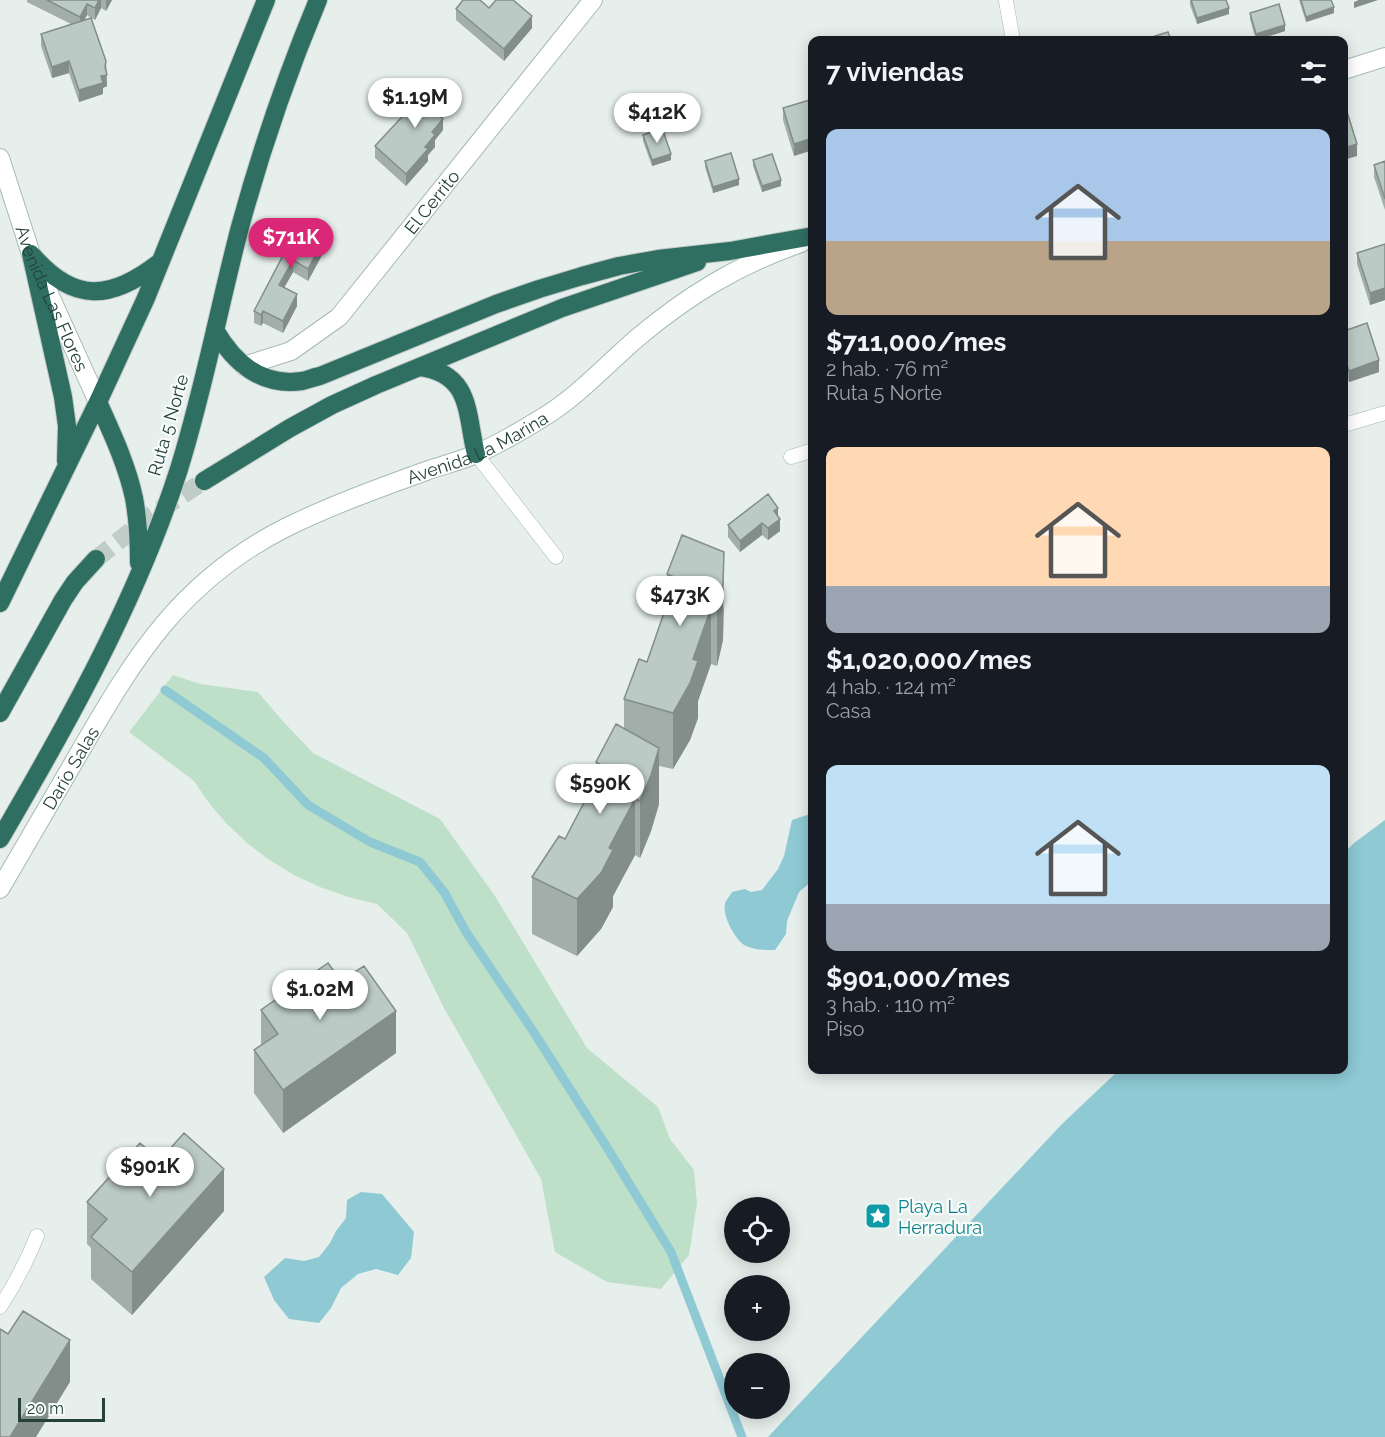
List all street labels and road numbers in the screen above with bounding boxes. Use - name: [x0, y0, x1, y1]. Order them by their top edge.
- street label: El Cerrito: [399, 165, 464, 238]
- street label: Avenida Las Flores: [12, 223, 93, 375]
- street label: Ruta 5 Norte: [144, 372, 193, 478]
- street label: Avenida La Marina: [404, 407, 551, 488]
- street label: Darío Salas: [38, 722, 103, 813]

